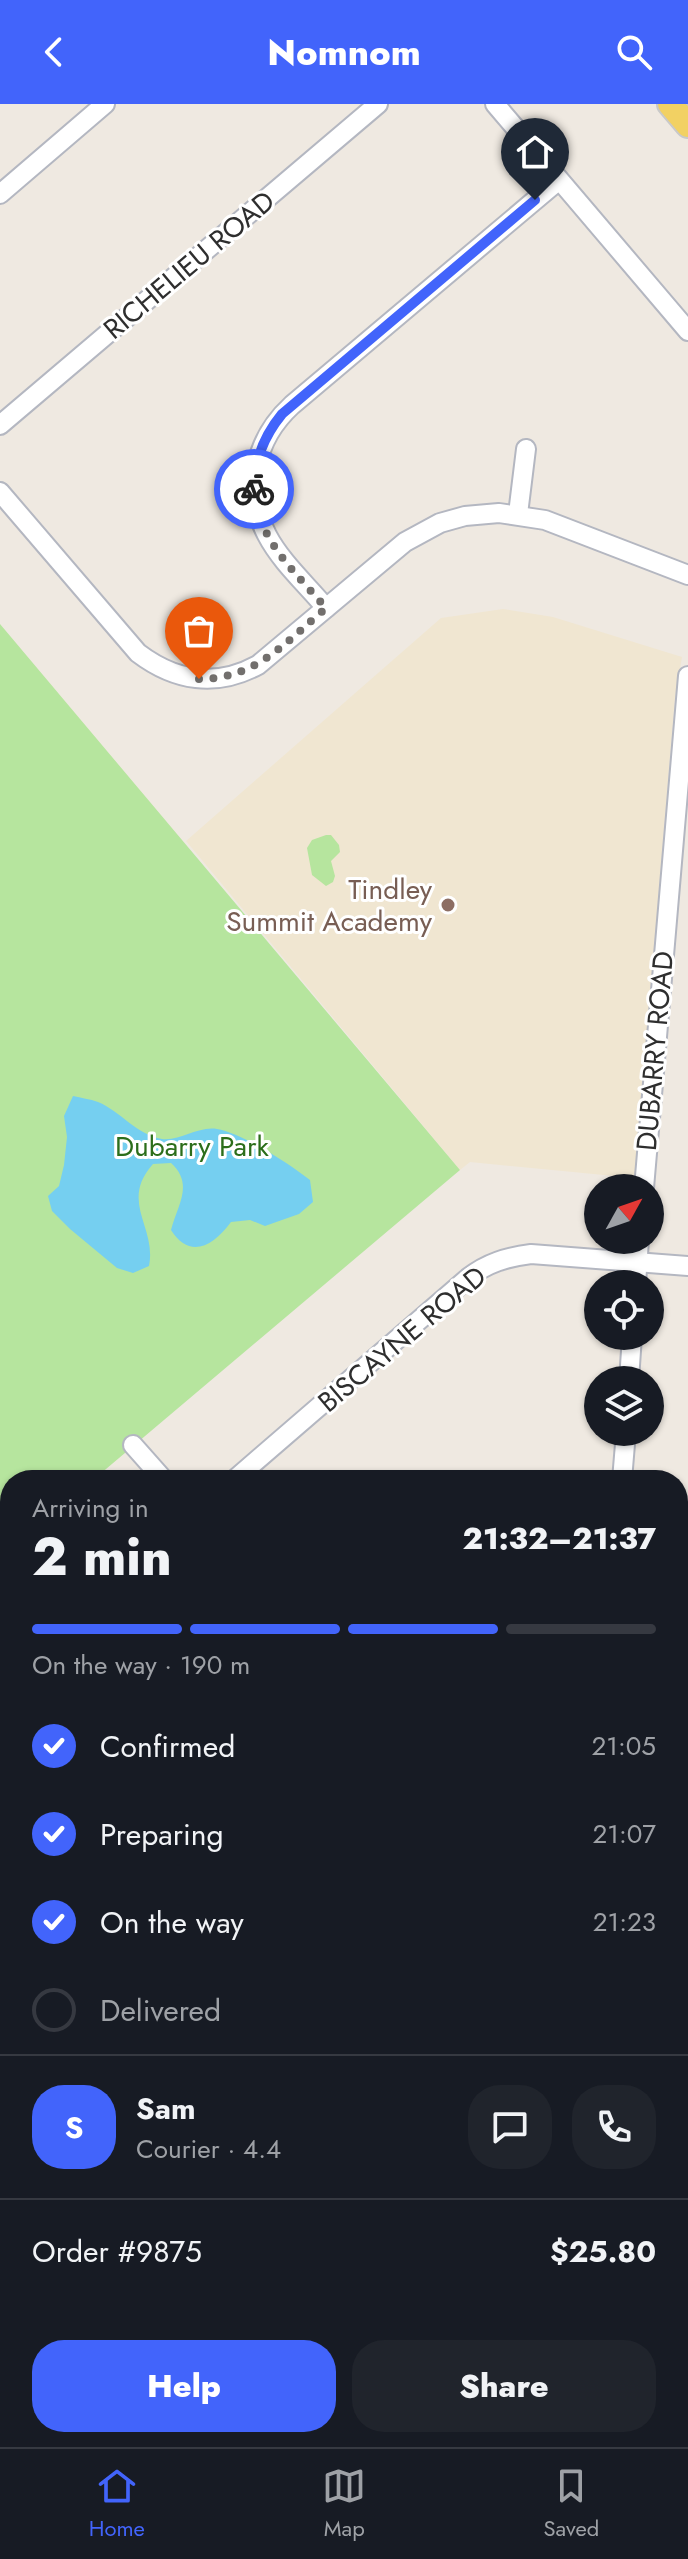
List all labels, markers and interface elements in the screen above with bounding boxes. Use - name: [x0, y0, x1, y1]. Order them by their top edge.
- text: Nomnom: [267, 26, 421, 78]
- icon: back: [32, 30, 76, 74]
- icon: search: [612, 30, 656, 74]
- pin: [501, 118, 569, 200]
- icon: home: [513, 130, 557, 174]
- street label: RICHELIEU ROAD: [94, 181, 284, 349]
- courier: [214, 449, 294, 529]
- icon: bike: [232, 467, 276, 511]
- pin: [165, 597, 233, 679]
- icon: bag: [177, 609, 221, 653]
- place label: Tindley Summit Academy: [226, 869, 433, 942]
- marker: Tindley Summit Academy: [439, 896, 457, 914]
- street label: DUBARRY ROAD: [626, 949, 684, 1153]
- park label: Dubarry Park: [115, 1126, 270, 1167]
- north arrow: [584, 1174, 664, 1254]
- map controls: [584, 1174, 664, 1446]
- street label: BISCAYNE ROAD: [309, 1256, 495, 1422]
- button: locate: [584, 1270, 664, 1350]
- button: layers: [584, 1366, 664, 1446]
- text: Arriving in: [32, 1489, 149, 1527]
- text: 21:32–21:37: [462, 1517, 656, 1560]
- text: 2 min: [32, 1519, 172, 1595]
- text: On the way · 190 m: [32, 1646, 250, 1684]
- icon: check: [32, 1724, 76, 1768]
- text: Confirmed: [100, 1725, 235, 1768]
- text: 21:05: [591, 1727, 656, 1765]
- icon: check: [32, 1812, 76, 1856]
- text: Preparing: [100, 1813, 224, 1856]
- text: 21:07: [592, 1815, 656, 1853]
- icon: check: [32, 1900, 76, 1944]
- text: On the way: [100, 1901, 244, 1944]
- text: 21:23: [593, 1903, 656, 1941]
- text: Delivered: [100, 1989, 221, 2032]
- button: chat: [468, 2085, 552, 2169]
- button: phone: [572, 2085, 656, 2169]
- text: Sam: [136, 2087, 196, 2130]
- text: S: [65, 2106, 83, 2149]
- text: Courier · 4.4: [136, 2130, 281, 2168]
- text: Order #9875: [32, 2230, 202, 2273]
- text: $25.80: [550, 2230, 656, 2273]
- button: Help: [32, 2340, 336, 2432]
- button: Share: [352, 2340, 656, 2432]
- tab: Home: [89, 2464, 145, 2544]
- tab: Map: [322, 2464, 366, 2544]
- tab: Saved: [544, 2464, 599, 2544]

